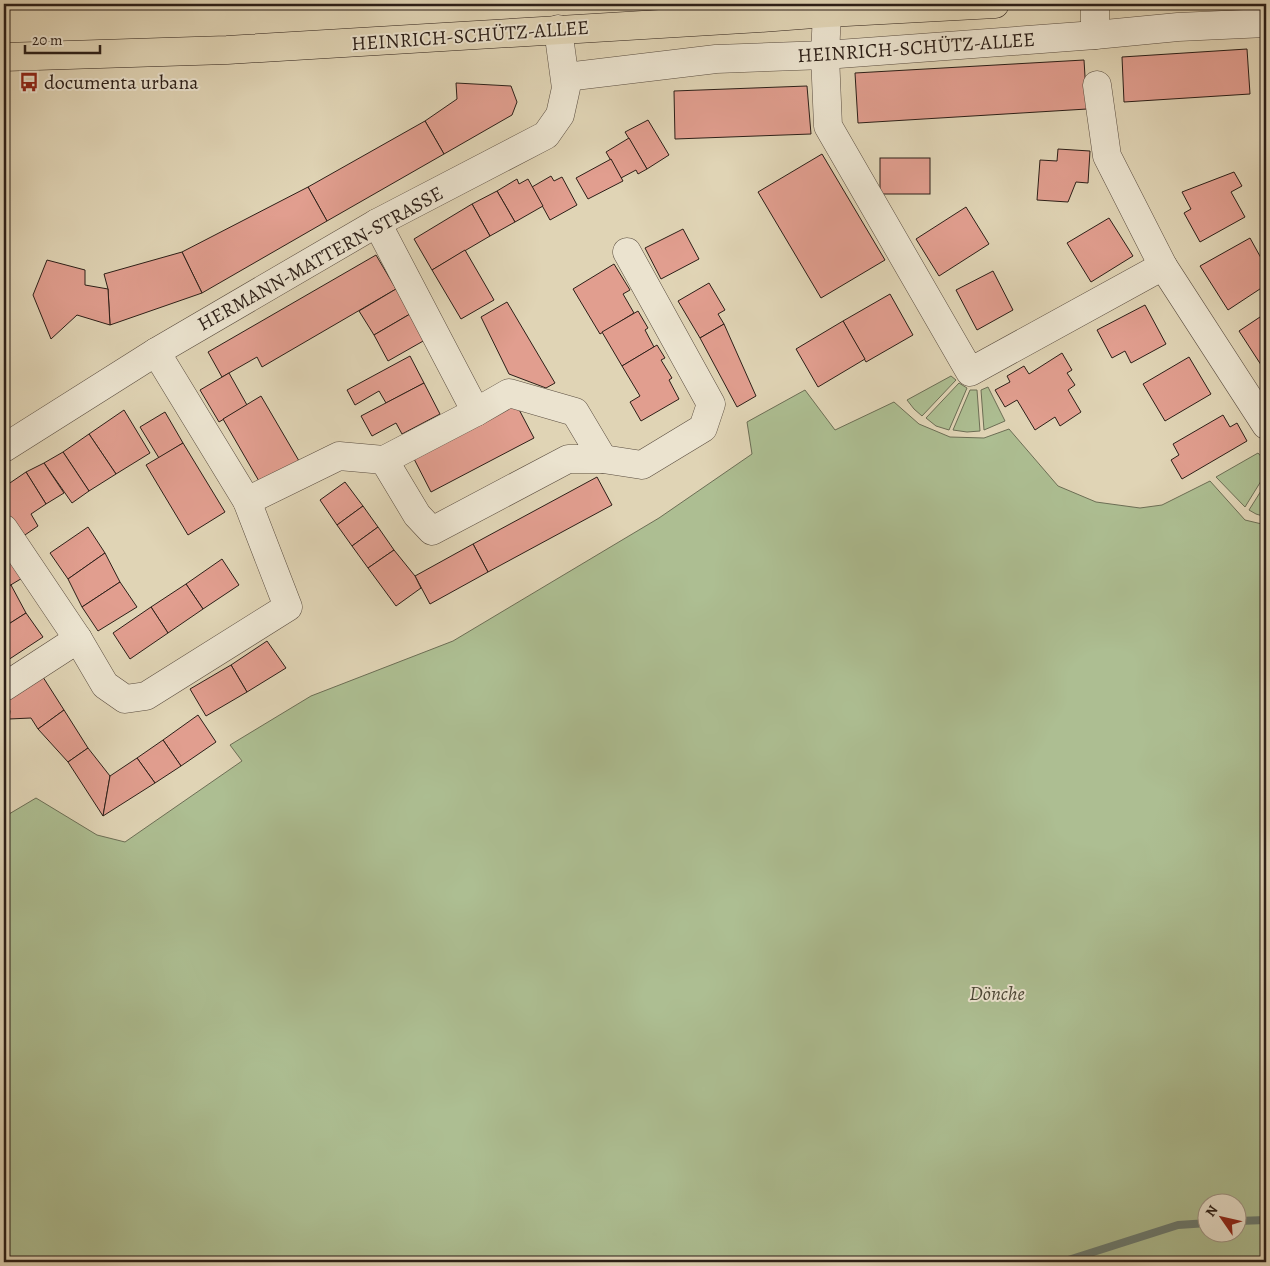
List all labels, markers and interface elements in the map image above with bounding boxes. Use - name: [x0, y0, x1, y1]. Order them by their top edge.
- street label: HEINRICH-SCHÜTZ-ALLEE: [350, 14, 590, 57]
- scale bar: [25, 22, 100, 54]
- street label: HEINRICH-SCHÜTZ-ALLEE: [796, 26, 1036, 69]
- text: 20 m: [32, 30, 63, 50]
- place label: documenta urbana: [44, 69, 199, 96]
- bus stop icon: documenta urbana: [18, 71, 40, 93]
- street label: HERMANN-MATTERN-STRASSE: [193, 180, 448, 337]
- park label: Dönche: [969, 980, 1025, 1007]
- north arrow: [1198, 1194, 1248, 1244]
- text: N: [1201, 1201, 1222, 1221]

